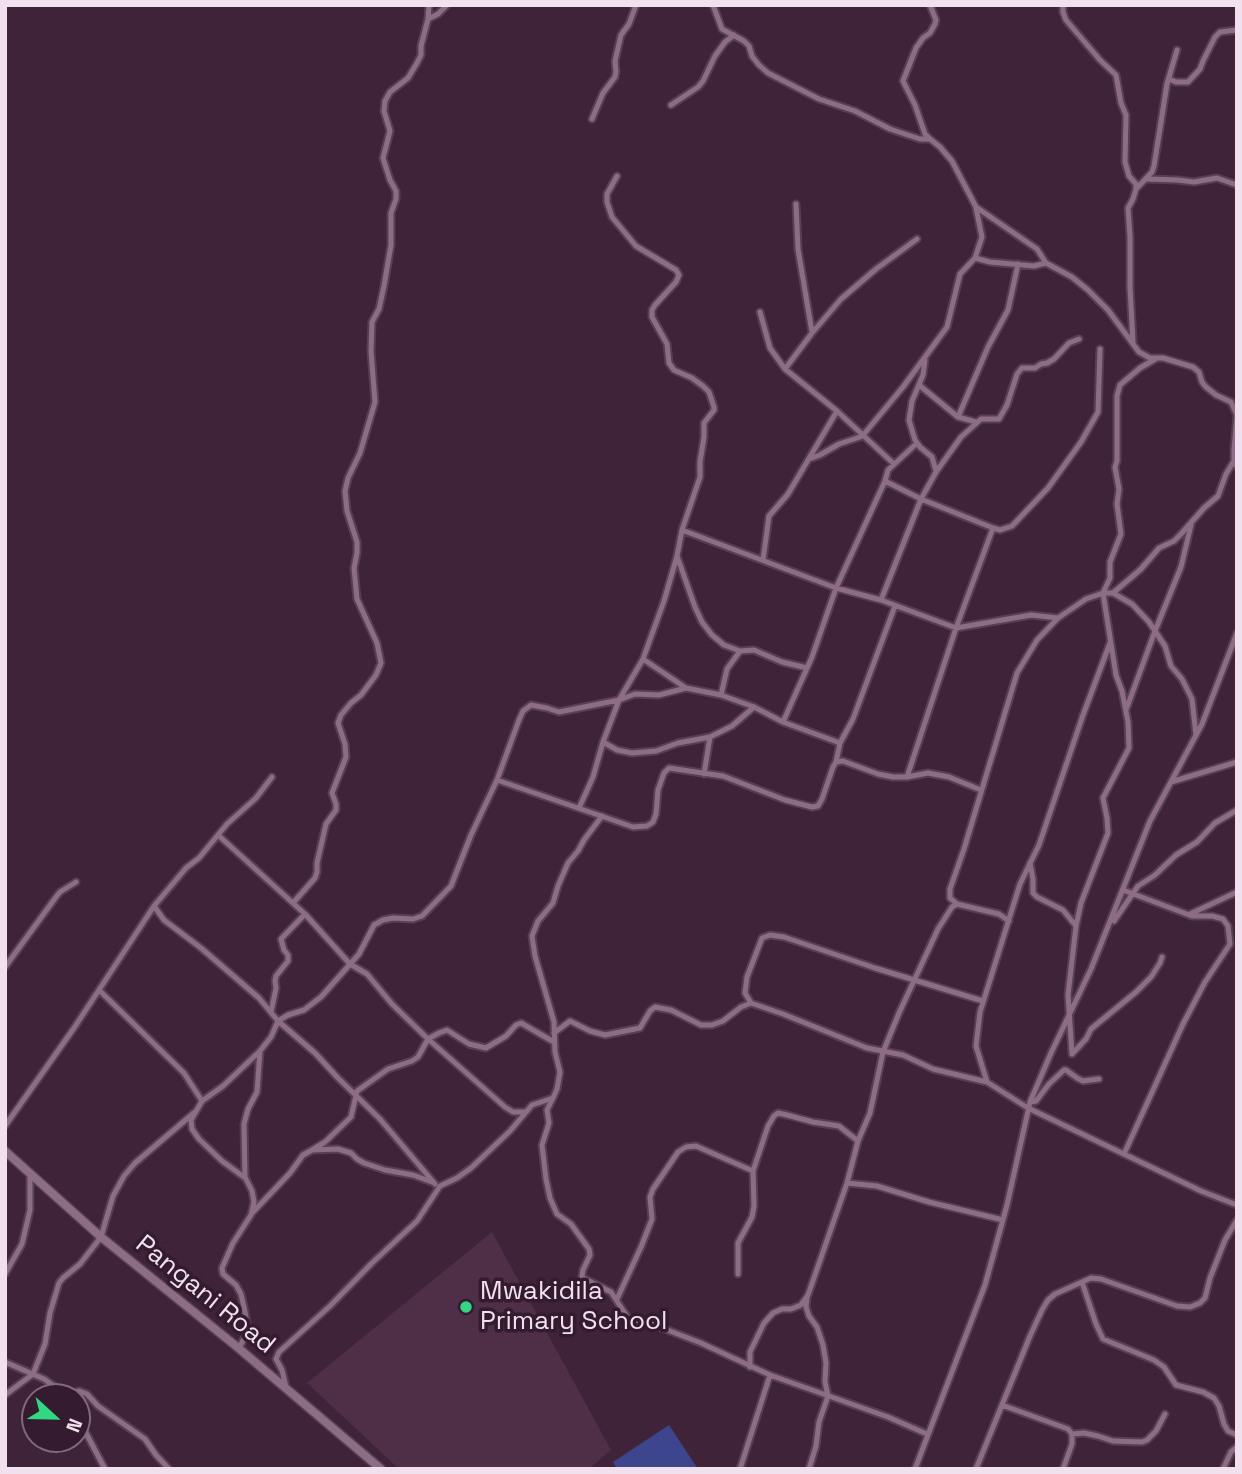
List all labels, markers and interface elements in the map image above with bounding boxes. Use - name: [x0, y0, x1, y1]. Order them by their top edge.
- street label: Pangani Road: [129, 1229, 281, 1361]
- place label: Mwakidila Primary School: [480, 1276, 667, 1338]
- marker: Mwakidila Primary School: [458, 1299, 474, 1315]
- north arrow: [21, 1383, 91, 1453]
- text: N: [60, 1415, 88, 1436]

